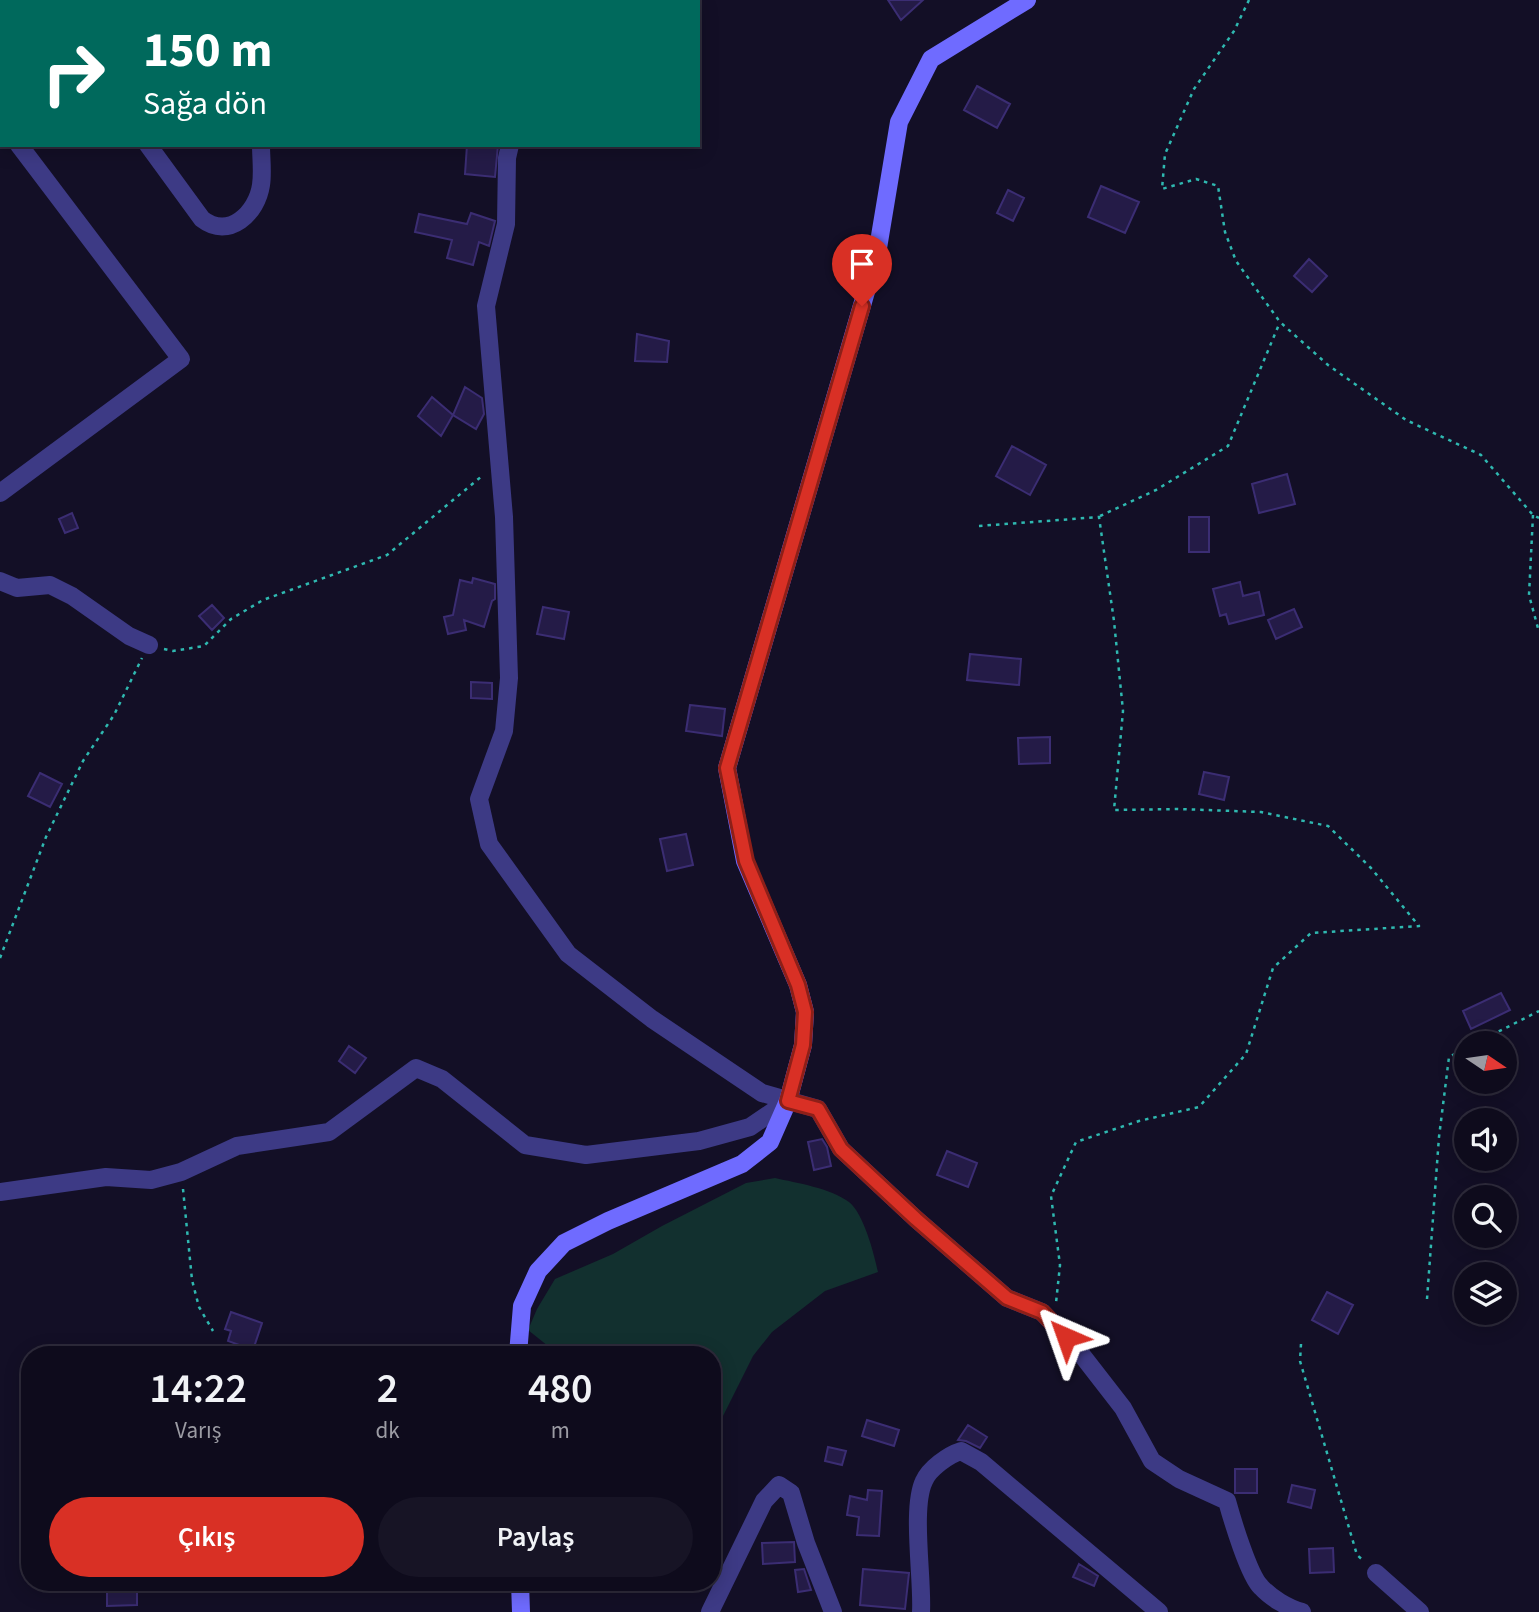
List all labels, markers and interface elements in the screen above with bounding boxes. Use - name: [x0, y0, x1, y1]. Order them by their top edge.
- text: 150 m: [143, 16, 272, 86]
- icon: right: [28, 28, 119, 119]
- text: Sağa dön: [143, 81, 267, 127]
- pin: [832, 234, 892, 306]
- icon: arrive: [843, 245, 881, 283]
- north arrow: [1454, 1031, 1517, 1094]
- map controls: [1454, 1031, 1517, 1325]
- button: sound: [1454, 1108, 1517, 1171]
- button: search: [1454, 1185, 1517, 1248]
- button: layers: [1454, 1262, 1517, 1325]
- position arrow: [1029, 1300, 1103, 1374]
- text: 14:22: [149, 1359, 247, 1419]
- text: 2: [377, 1359, 398, 1419]
- text: 480: [528, 1359, 593, 1419]
- text: Varış: [175, 1414, 221, 1447]
- text: dk: [375, 1414, 400, 1447]
- text: m: [551, 1414, 570, 1447]
- button: Çıkış: [49, 1497, 364, 1577]
- button: Paylaş: [378, 1497, 693, 1577]

